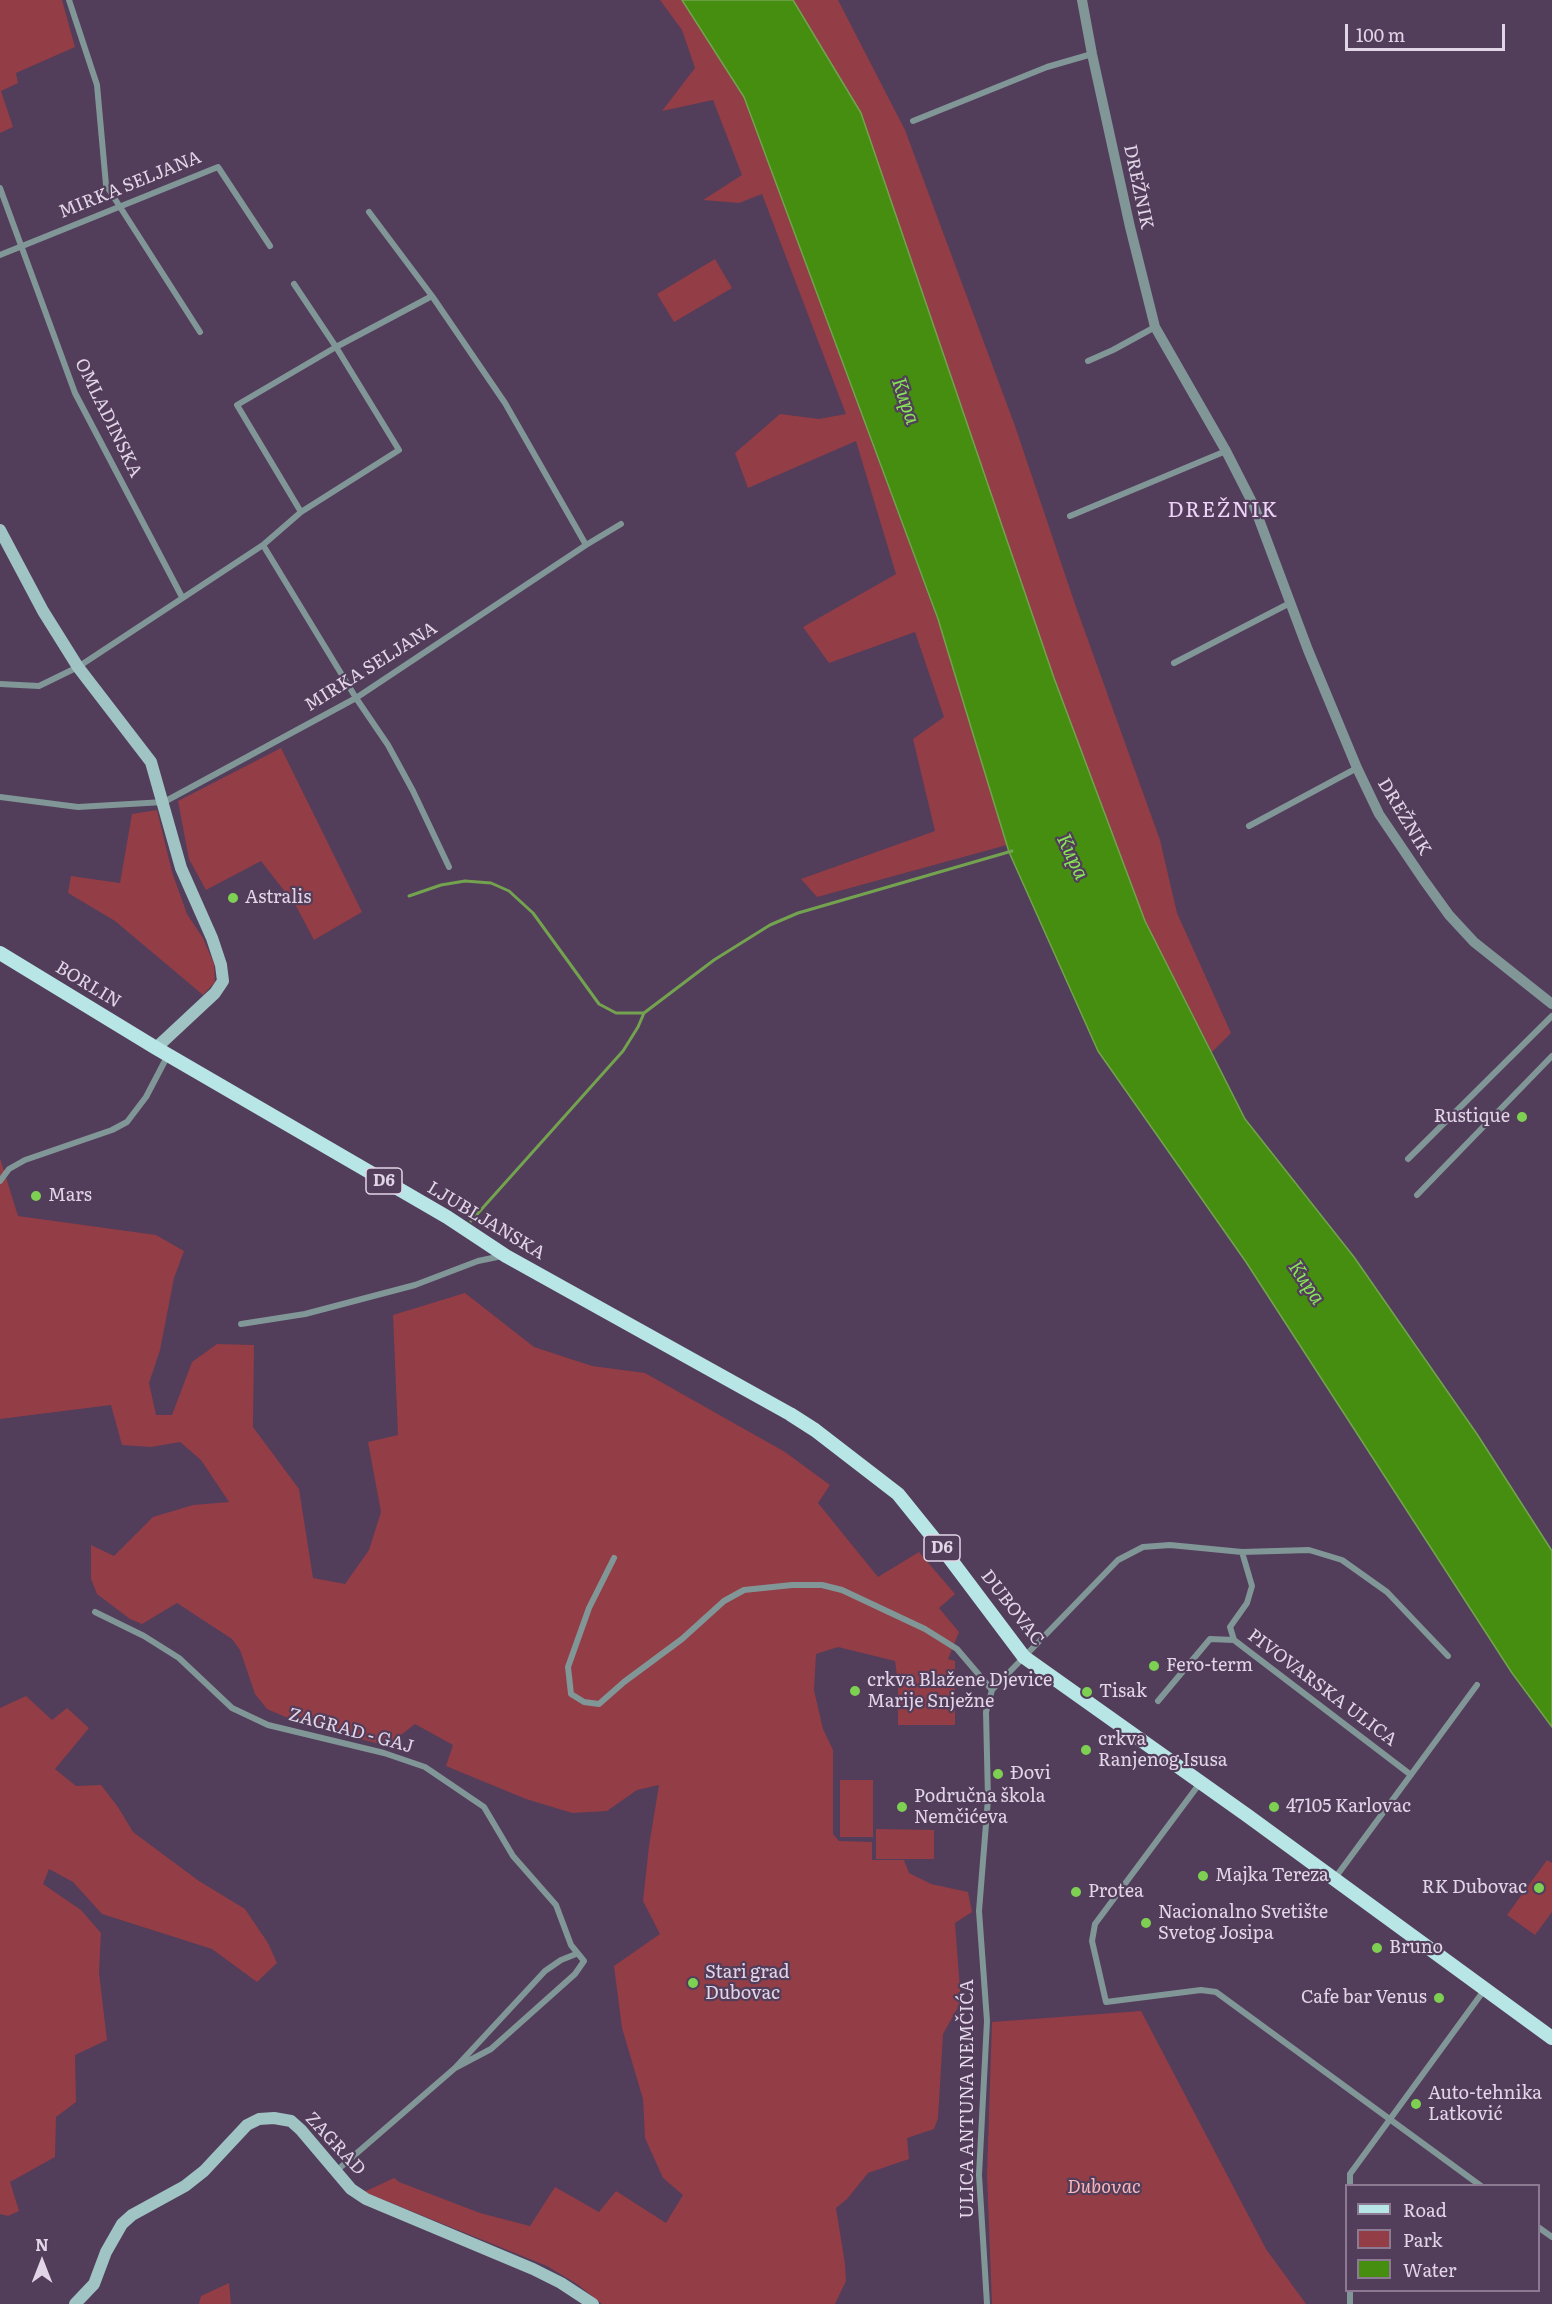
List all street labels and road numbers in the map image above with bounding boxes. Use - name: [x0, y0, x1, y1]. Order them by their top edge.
- street label: DREŽNIK: [1118, 143, 1158, 231]
- street label: MIRKA SELJANA: [56, 147, 204, 223]
- street label: OMLADINSKA: [70, 355, 146, 481]
- street label: MIRKA SELJANA: [301, 618, 441, 716]
- street label: DREŽNIK: [1373, 775, 1435, 859]
- street label: BORLIN: [51, 957, 125, 1013]
- road number: D6: [366, 1168, 402, 1194]
- street label: LJUBLJANSKA: [423, 1177, 549, 1265]
- road number: D6: [924, 1535, 960, 1561]
- street label: DUBOVAC: [976, 1566, 1048, 1650]
- street label: PIVOVARSKA ULICA: [1243, 1625, 1401, 1751]
- street label: ZAGRAD - GAJ: [286, 1704, 416, 1758]
- street label: ULICA ANTUNA NEMČIĆA: [957, 1979, 979, 2219]
- street label: ZAGRAD: [300, 2108, 370, 2180]

